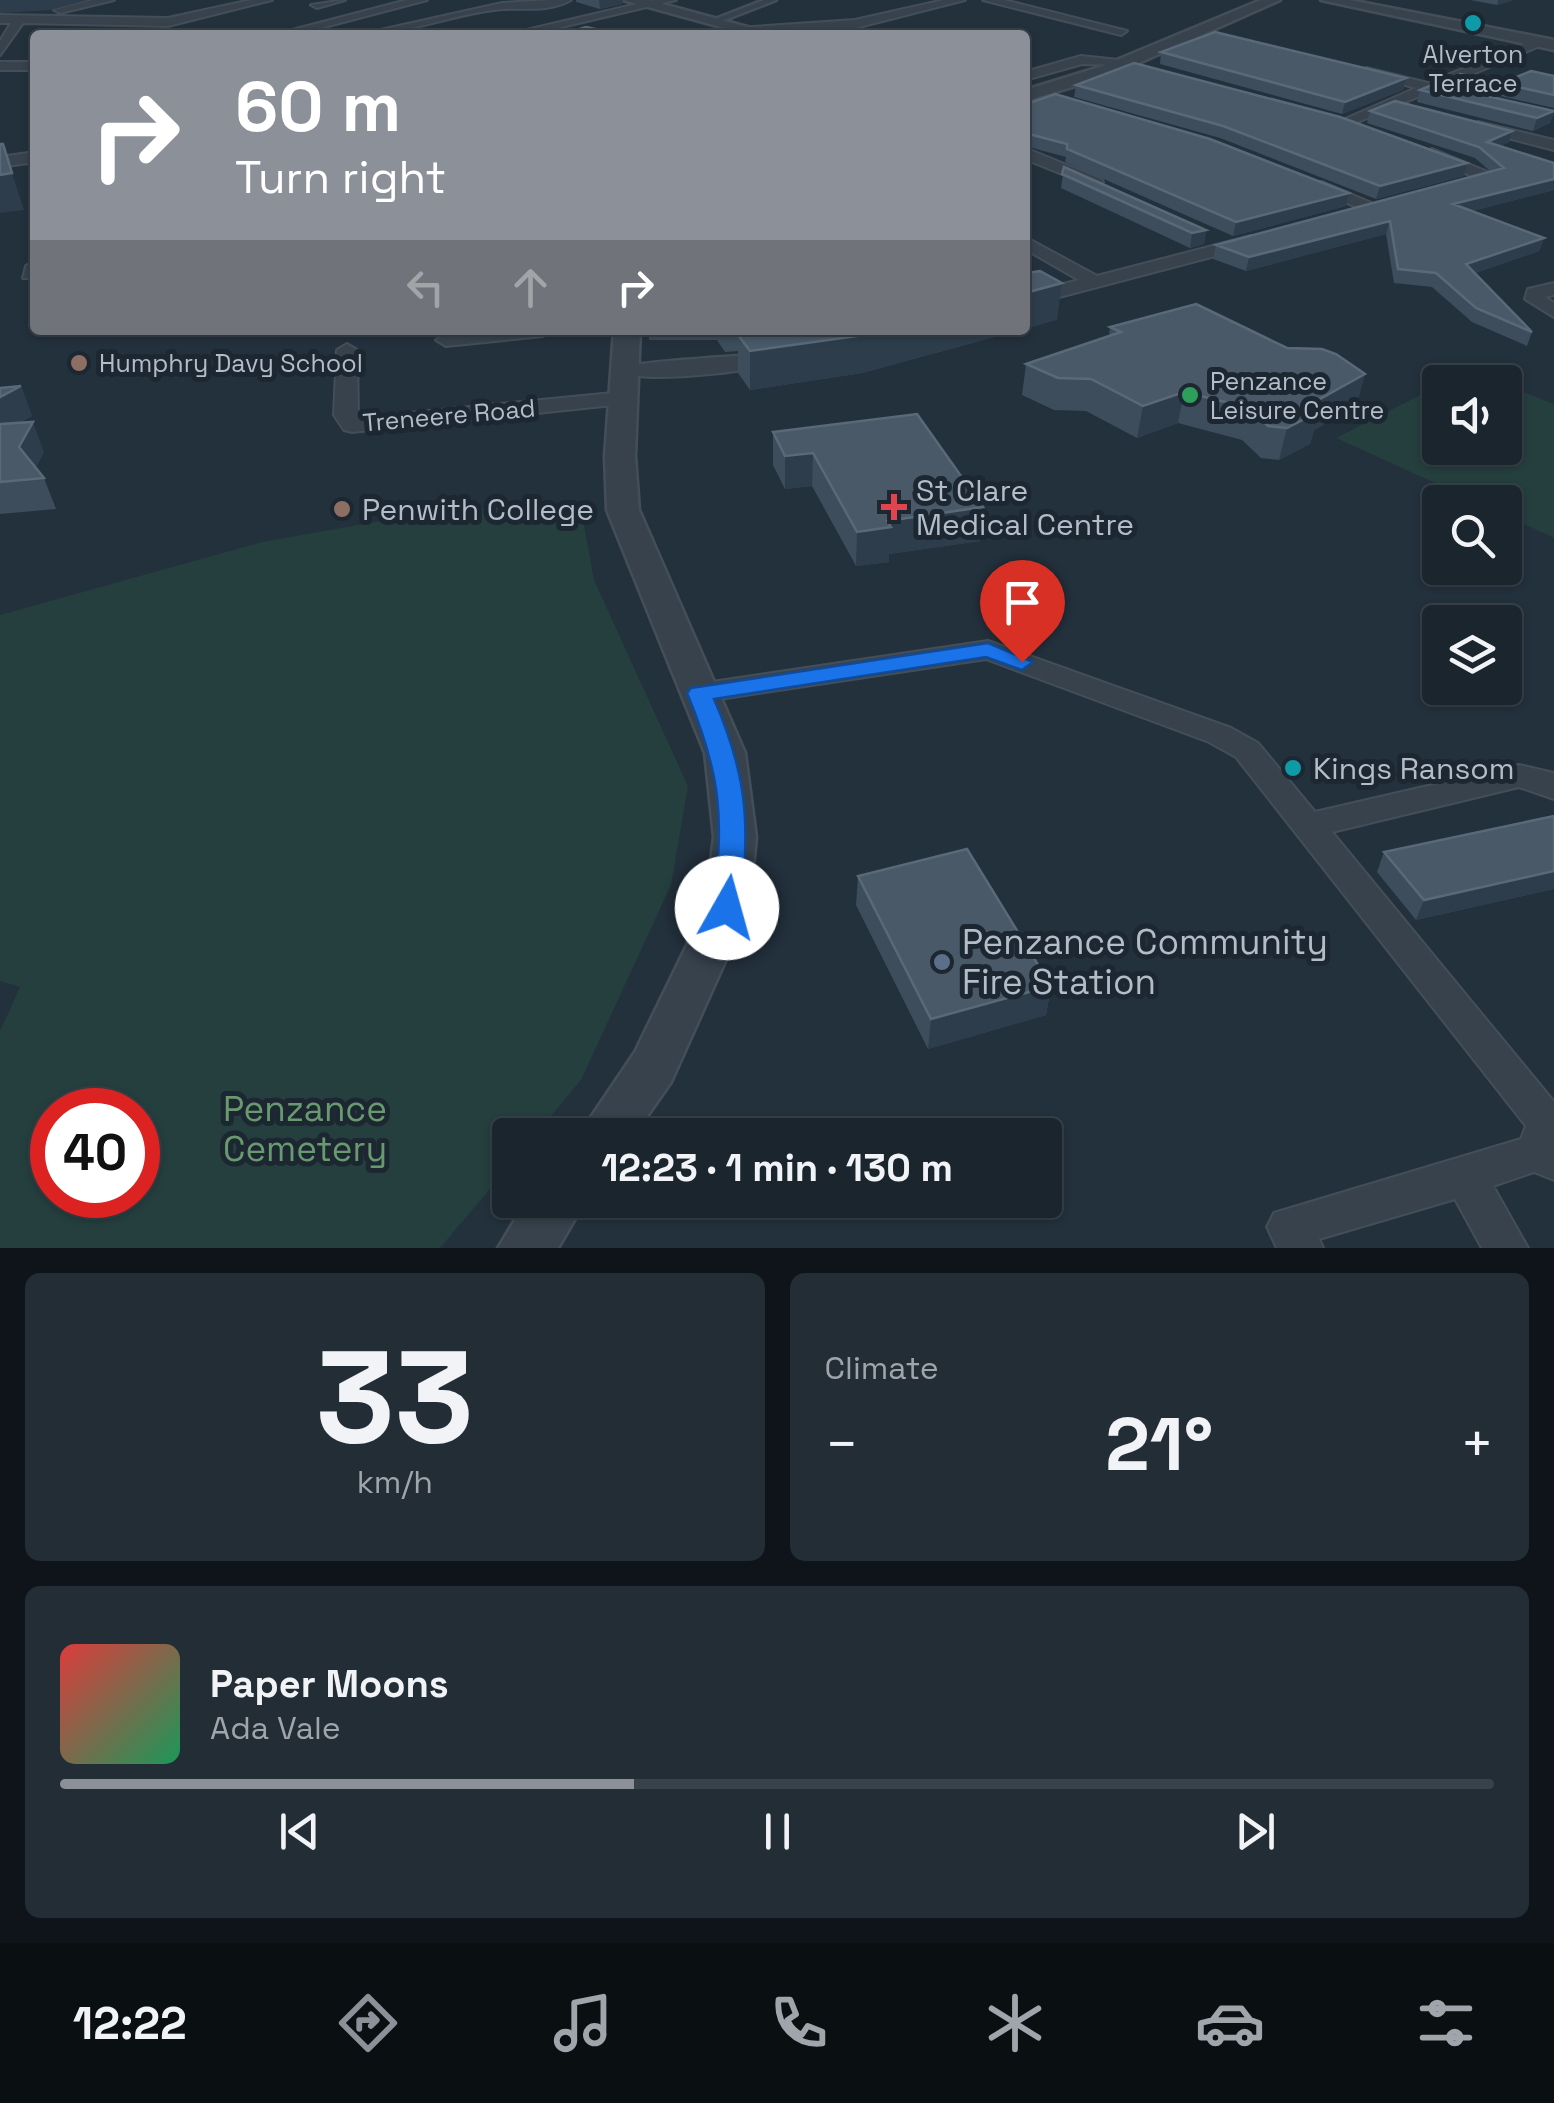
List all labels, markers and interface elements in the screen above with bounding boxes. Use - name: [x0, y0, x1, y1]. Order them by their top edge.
- marker: Alverton Terrace: [1462, 12, 1484, 34]
- place label: Alverton Terrace: [1423, 38, 1523, 99]
- text: 60 m: [235, 62, 401, 151]
- icon: right: [70, 70, 200, 200]
- text: Turn right: [235, 149, 446, 206]
- icon: left: [398, 260, 453, 315]
- icon: ahead: [503, 260, 558, 315]
- icon: right: [608, 260, 663, 315]
- place label: Humphry Davy School: [99, 347, 363, 379]
- marker: Humphry Davy School: [68, 352, 90, 374]
- place label: Penzance Leisure Centre: [1210, 365, 1384, 426]
- map controls: [1422, 365, 1522, 705]
- button: sound: [1422, 365, 1522, 465]
- marker: Penzance Leisure Centre: [1179, 384, 1201, 406]
- street label: Treneere Road: [361, 392, 537, 438]
- place label: St Clare Medical Centre: [916, 471, 1134, 544]
- button: search: [1422, 485, 1522, 585]
- place label: Penwith College: [362, 490, 594, 529]
- marker: St Clare Medical Centre: [881, 494, 907, 520]
- marker: Penwith College: [331, 498, 353, 520]
- pin: [980, 560, 1065, 663]
- icon: arrive: [995, 575, 1050, 630]
- button: layers: [1422, 605, 1522, 705]
- place label: Kings Ransom: [1313, 749, 1515, 788]
- marker: Kings Ransom: [1282, 757, 1304, 779]
- position arrow: [675, 856, 779, 960]
- place label: Penzance Community Fire Station: [962, 920, 1328, 1004]
- marker: Penzance Community Fire Station: [931, 951, 953, 973]
- park label: Penzance Cemetery: [223, 1087, 387, 1171]
- speed limit sign: 40: [30, 1088, 160, 1218]
- text: 12:23 · 1 min · 130 m: [601, 1144, 953, 1192]
- text: 33: [316, 1314, 474, 1480]
- text: Climate: [825, 1348, 939, 1388]
- text: 21°: [1105, 1396, 1213, 1492]
- text: −: [825, 1409, 859, 1479]
- text: +: [1460, 1409, 1494, 1479]
- text: km/h: [357, 1462, 433, 1502]
- text: Paper Moons: [210, 1660, 449, 1708]
- text: Ada Vale: [210, 1708, 341, 1748]
- icon: previous: [272, 1804, 327, 1859]
- icon: pause: [750, 1804, 805, 1859]
- icon: next: [1228, 1804, 1283, 1859]
- icon: directions: [333, 1988, 403, 2058]
- icon: music: [548, 1988, 618, 2058]
- icon: phone: [764, 1988, 834, 2058]
- icon: climate: [980, 1988, 1050, 2058]
- icon: car: [1195, 1988, 1265, 2058]
- icon: filters: [1411, 1988, 1481, 2058]
- text: 12:22: [73, 1995, 187, 2052]

